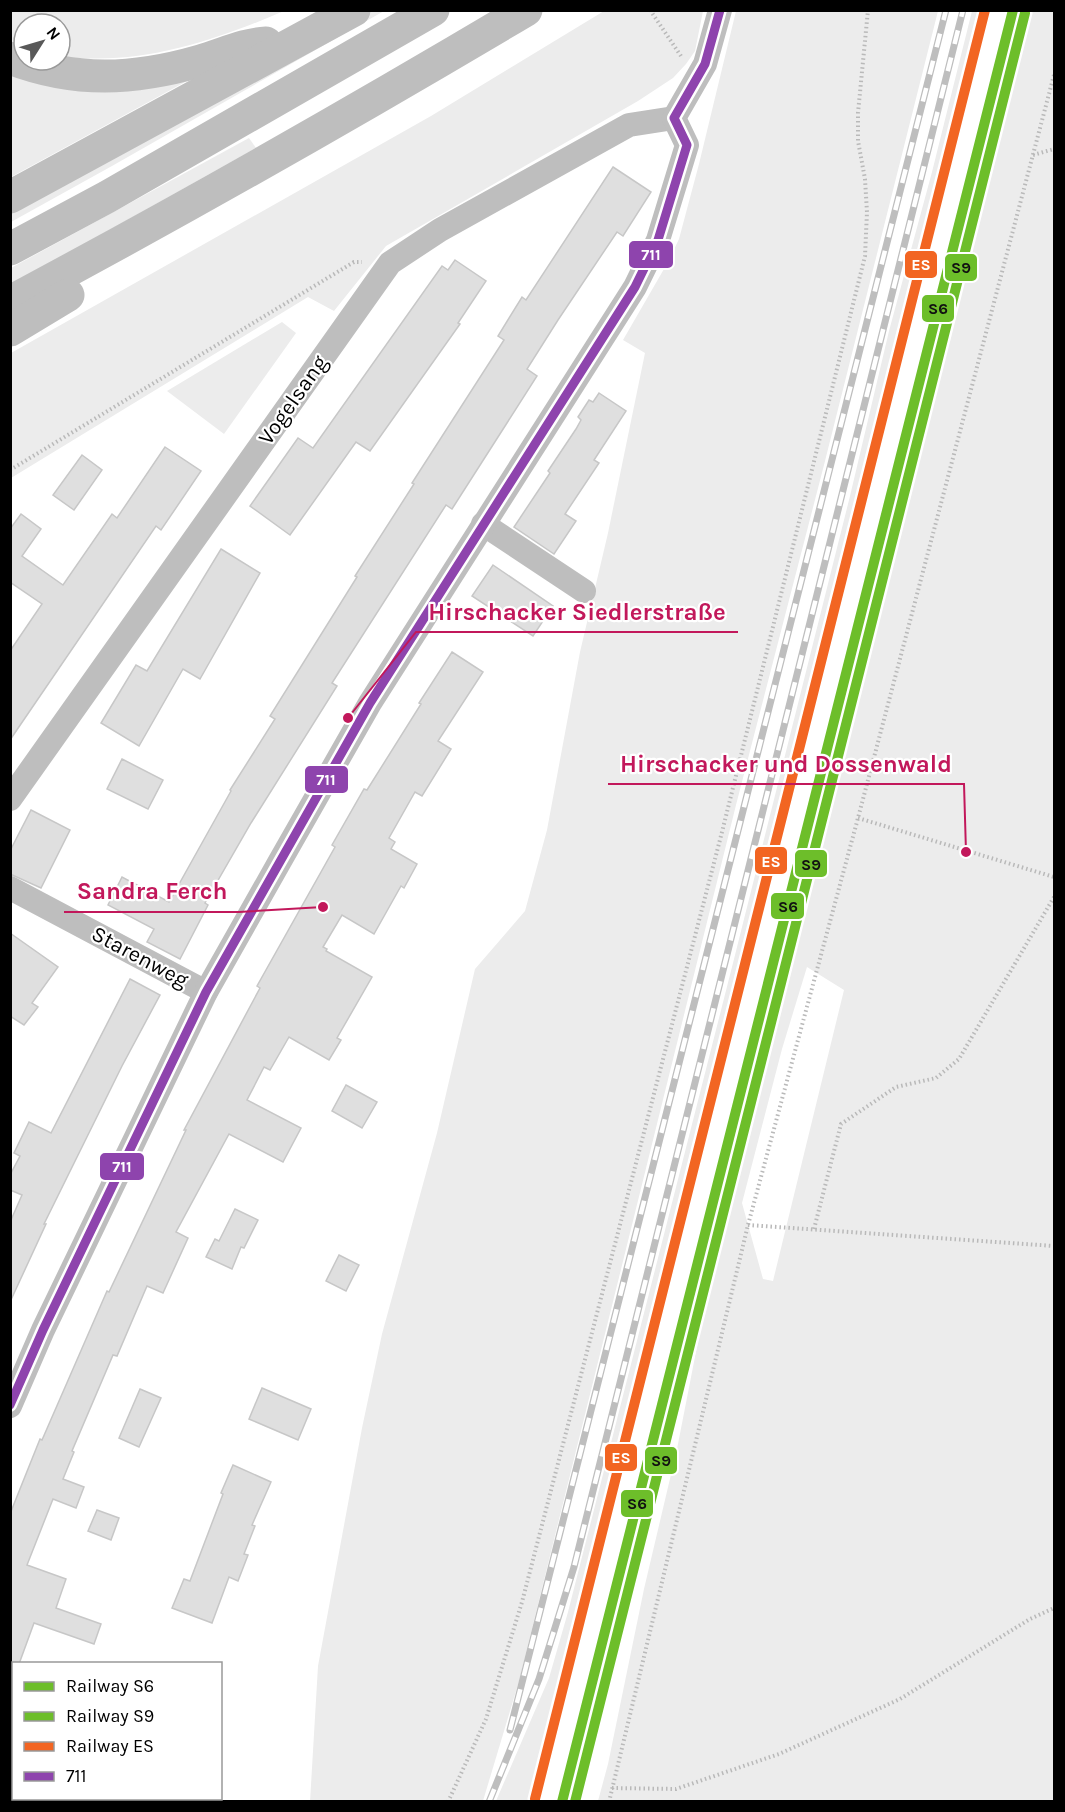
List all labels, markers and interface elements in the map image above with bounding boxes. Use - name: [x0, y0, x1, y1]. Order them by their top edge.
- north arrow: [12, 12, 72, 72]
- text: N: [43, 23, 65, 44]
- line badge: 711: [628, 240, 674, 269]
- text: 711: [641, 245, 661, 264]
- line badge: ES: [904, 250, 938, 279]
- line badge: S9: [944, 253, 978, 282]
- text: ES: [911, 255, 931, 274]
- text: S9: [951, 258, 971, 277]
- line badge: S6: [921, 294, 955, 323]
- text: S6: [928, 299, 948, 318]
- street label: Vogelsang: [253, 350, 334, 450]
- callout: Hirschacker Siedlerstraße: [416, 590, 738, 632]
- text: Hirschacker Siedlerstraße: [428, 598, 726, 626]
- callout: Hirschacker und Dossenwald: [608, 742, 964, 784]
- text: Hirschacker und Dossenwald: [620, 750, 952, 778]
- line badge: 711: [304, 765, 349, 794]
- text: 711: [316, 770, 336, 789]
- line badge: ES: [754, 846, 788, 875]
- line badge: S9: [794, 849, 828, 878]
- text: ES: [761, 852, 781, 871]
- text: S9: [801, 855, 821, 874]
- callout: Sandra Ferch: [64, 870, 239, 912]
- text: Sandra Ferch: [77, 877, 227, 905]
- line badge: S6: [770, 892, 805, 920]
- text: S6: [778, 897, 798, 916]
- street label: Starenweg: [87, 921, 193, 994]
- line badge: 711: [99, 1152, 145, 1181]
- text: 711: [112, 1157, 132, 1176]
- line badge: ES: [604, 1443, 638, 1472]
- line badge: S9: [644, 1446, 678, 1475]
- text: ES: [611, 1448, 631, 1467]
- text: S9: [651, 1451, 671, 1470]
- line badge: S6: [620, 1489, 654, 1518]
- text: S6: [627, 1494, 647, 1513]
- legend: [12, 1662, 222, 1800]
- text: Railway S6: [66, 1675, 154, 1697]
- text: Railway S9: [66, 1705, 154, 1727]
- text: Railway ES: [66, 1735, 154, 1757]
- text: 711: [66, 1765, 86, 1787]

